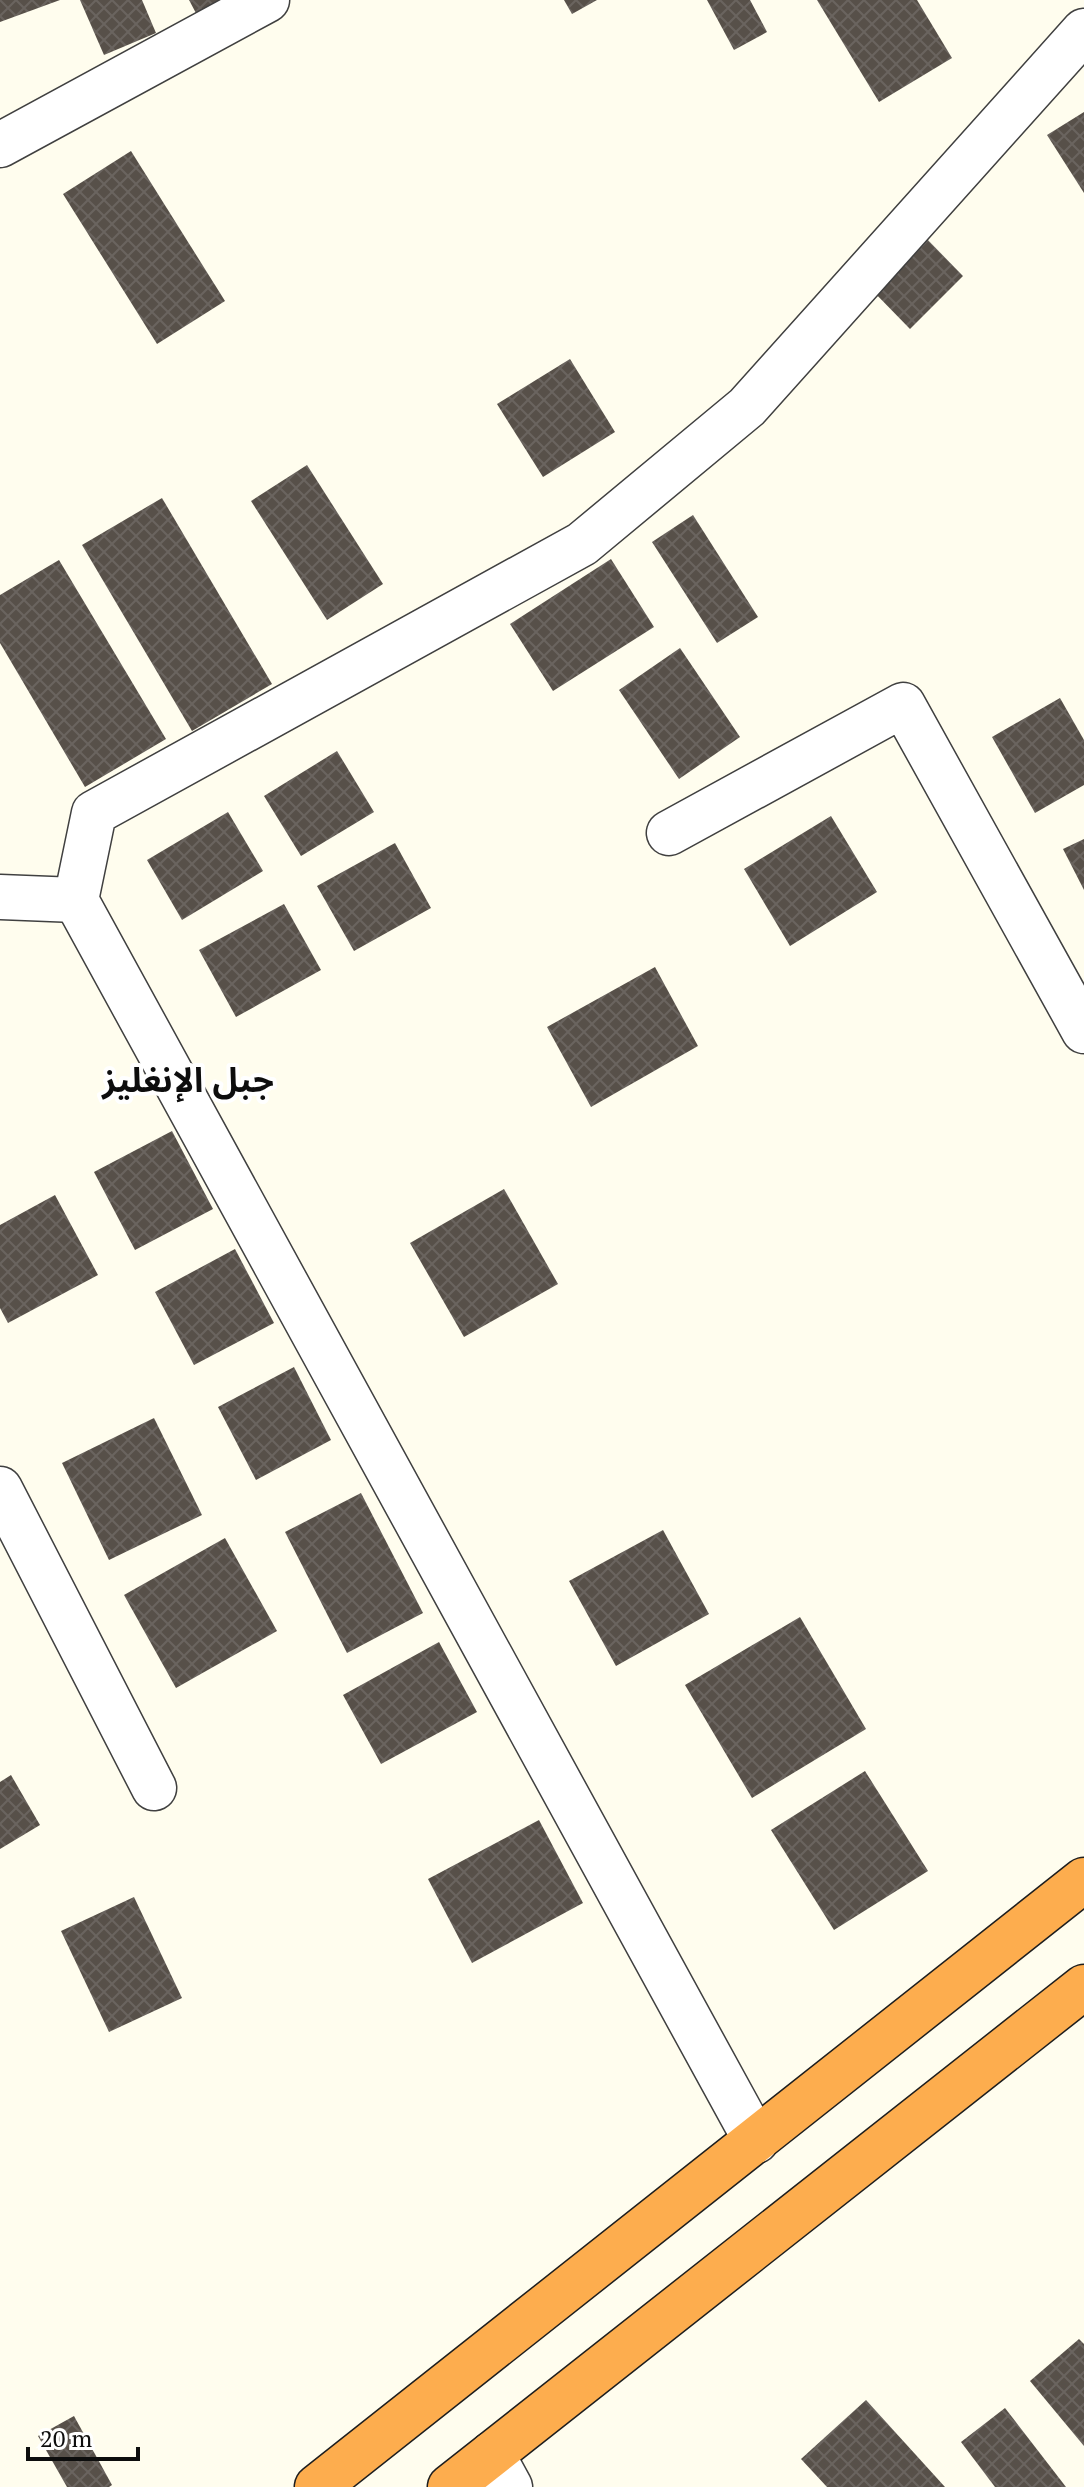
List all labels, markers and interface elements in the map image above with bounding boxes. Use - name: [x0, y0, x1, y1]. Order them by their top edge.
- district label: جبل الإنغليز: [100, 1057, 274, 1103]
- scale bar: [28, 2411, 138, 2461]
- text: 20 m: [40, 2422, 92, 2454]

